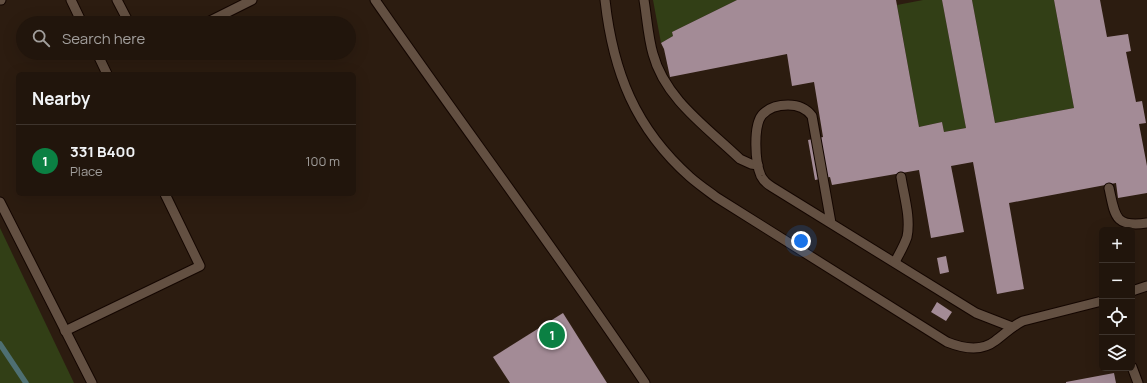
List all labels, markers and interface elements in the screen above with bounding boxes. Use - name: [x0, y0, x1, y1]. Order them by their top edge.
- search box: [16, 16, 356, 60]
- icon: search: [30, 27, 52, 49]
- text: Search here: [62, 28, 145, 49]
- text: Nearby: [32, 87, 90, 110]
- text: 331 B400: [70, 141, 135, 162]
- text: 1: [42, 152, 48, 170]
- text: 100 m: [305, 152, 340, 170]
- text: Place: [70, 162, 103, 180]
- map controls: [1099, 227, 1135, 371]
- button: +: [1099, 227, 1135, 263]
- your location: [791, 231, 811, 251]
- button: −: [1099, 263, 1135, 299]
- button: locate: [1099, 299, 1135, 335]
- pin: 1: [539, 320, 565, 350]
- button: layers: [1099, 335, 1135, 371]

